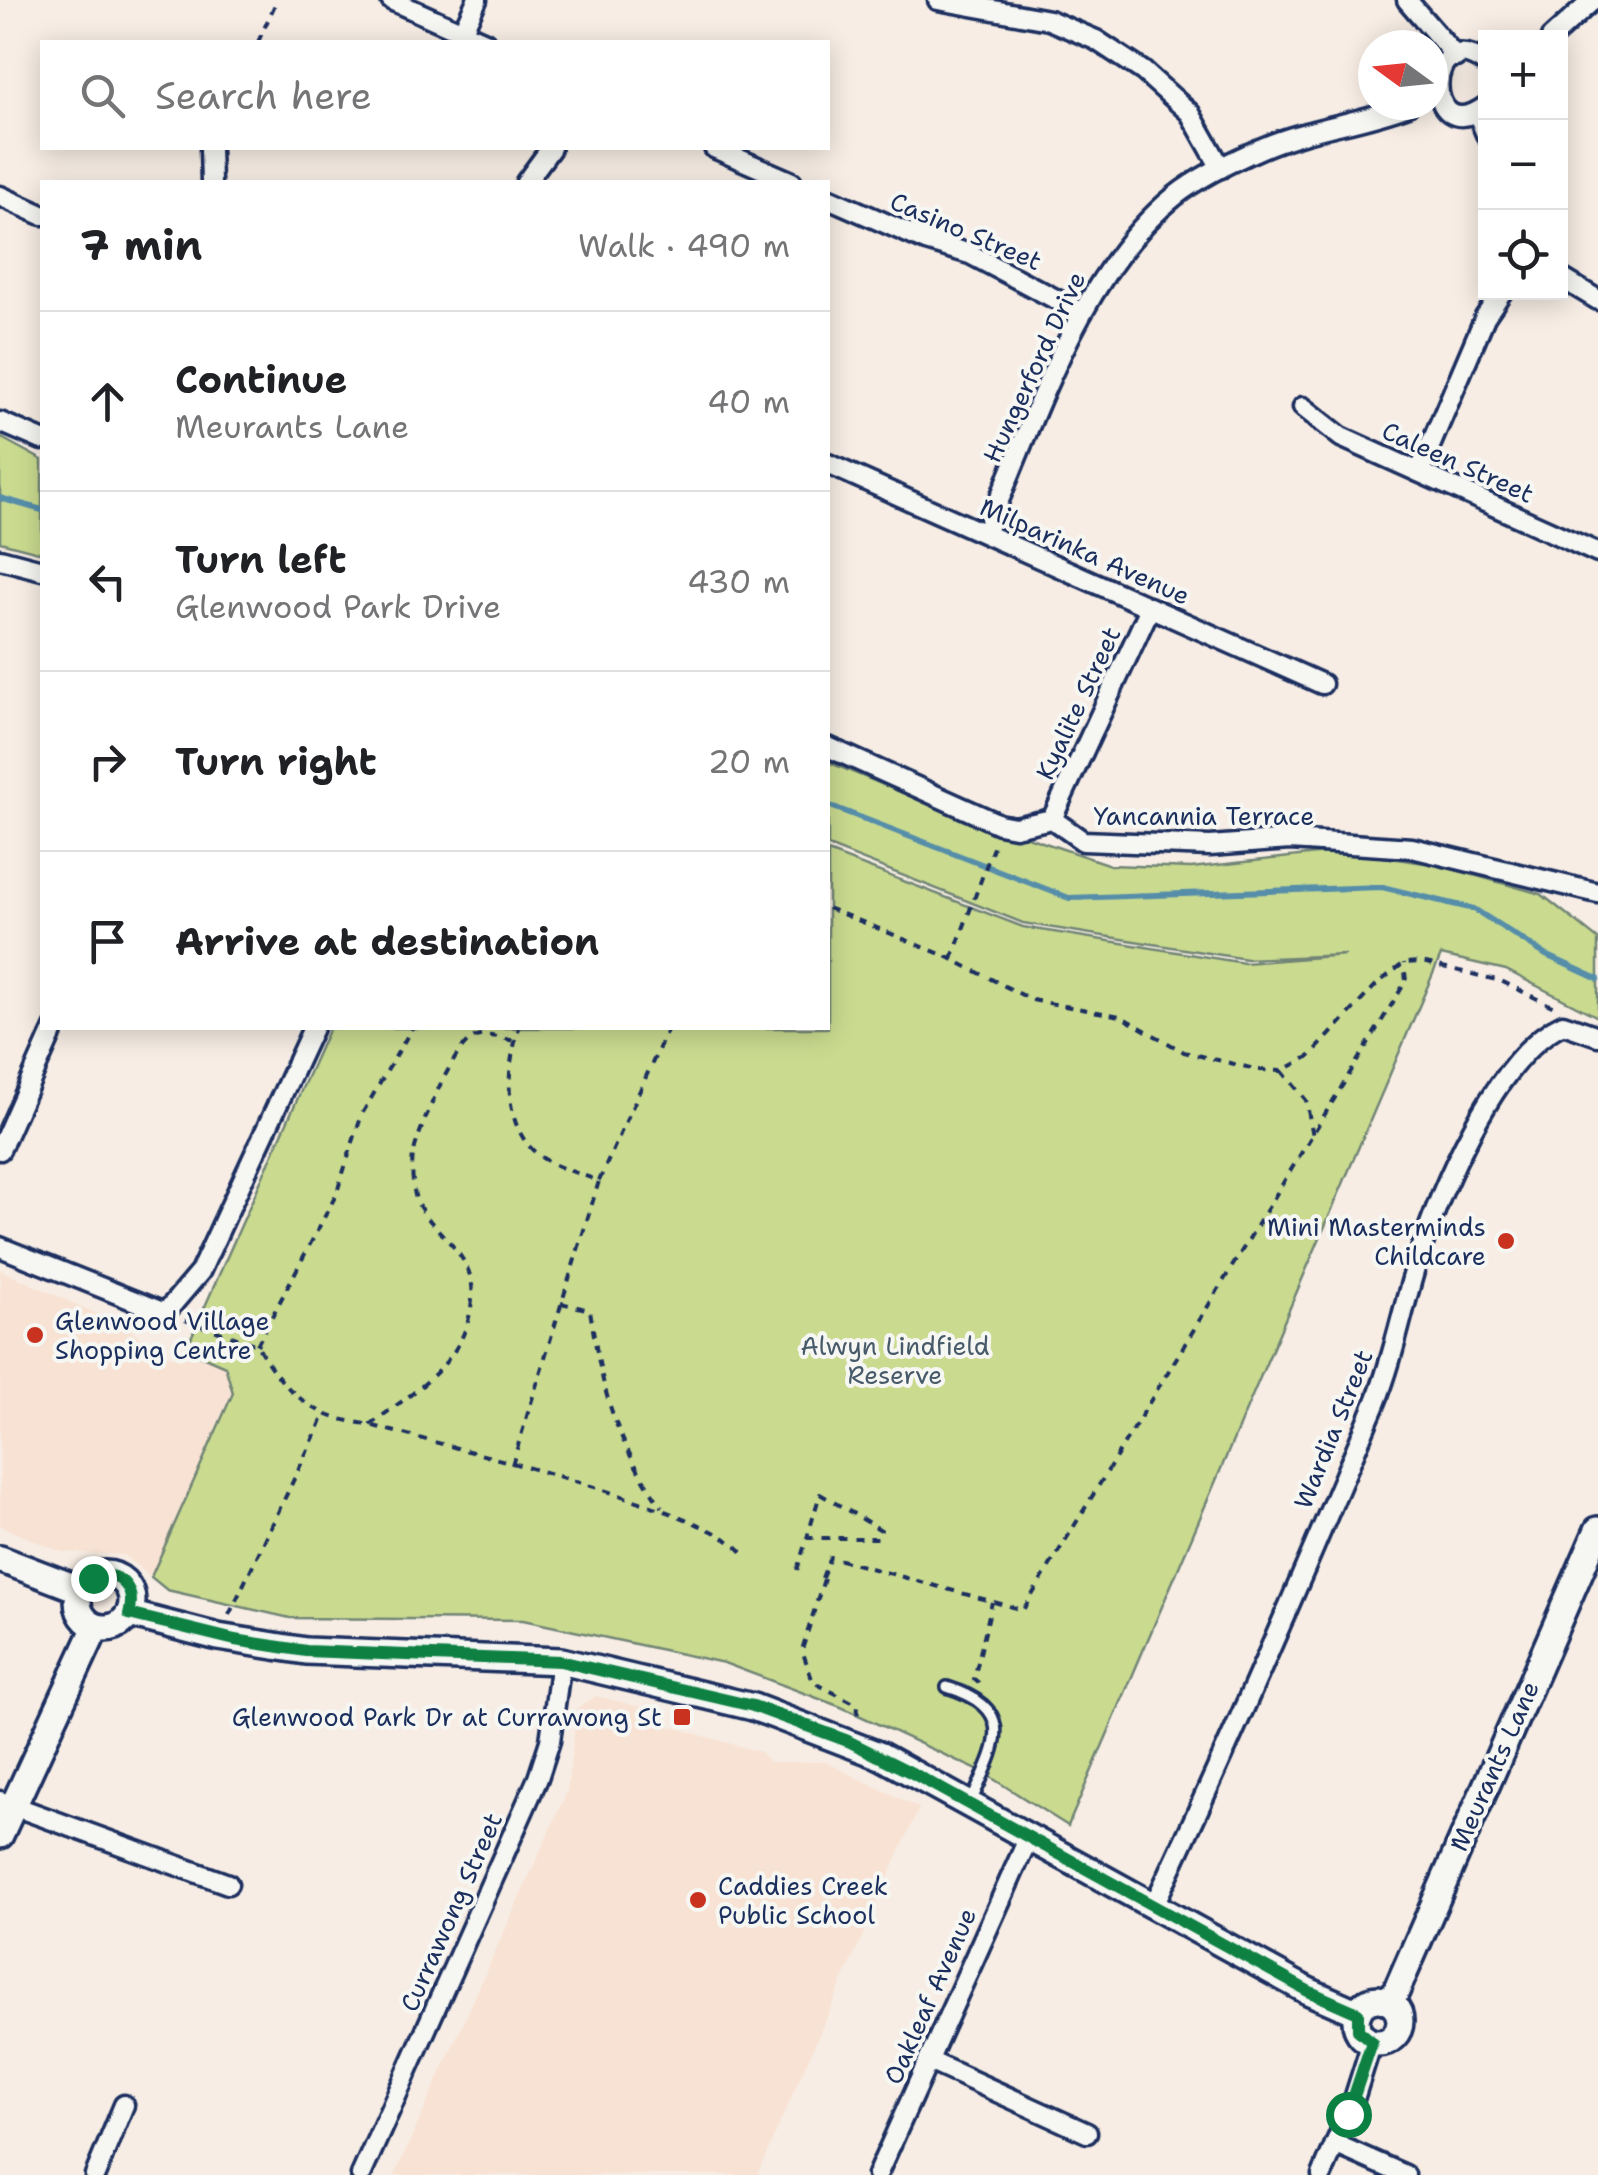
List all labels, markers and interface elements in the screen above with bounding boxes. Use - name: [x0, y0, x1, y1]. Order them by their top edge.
- north arrow: [1358, 30, 1448, 120]
- map controls: [1478, 30, 1568, 300]
- button: +: [1478, 30, 1568, 120]
- search box: [40, 40, 830, 150]
- icon: search: [75, 68, 130, 123]
- text: Search here: [155, 70, 372, 121]
- button: −: [1478, 120, 1568, 210]
- street label: Casino Street: [885, 184, 1047, 278]
- button: locate: [1478, 210, 1568, 300]
- text: 7 min: [80, 217, 202, 273]
- text: Walk · 490 m: [578, 224, 790, 267]
- street label: Hungerford Drive: [975, 266, 1093, 468]
- text: Continue: [175, 354, 347, 405]
- icon: ahead: [80, 374, 135, 429]
- text: 40 m: [707, 380, 790, 423]
- text: Meurants Lane: [175, 405, 409, 448]
- street label: Caleen Street: [1377, 413, 1539, 511]
- street label: Milparinka Avenue: [975, 489, 1195, 613]
- text: Turn left: [175, 534, 347, 585]
- icon: left: [80, 554, 135, 609]
- text: 430 m: [687, 560, 790, 603]
- text: Glenwood Park Drive: [175, 585, 501, 628]
- street label: Kyalite Street: [1028, 621, 1128, 785]
- icon: right: [80, 734, 135, 789]
- text: Turn right: [175, 736, 377, 787]
- text: 20 m: [708, 740, 790, 783]
- street label: Yancannia Terrace: [1094, 799, 1314, 833]
- icon: arrive: [80, 914, 135, 969]
- text: Arrive at destination: [175, 916, 599, 967]
- place label: Mini Masterminds Childcare: [1267, 1210, 1486, 1273]
- marker: Mini Masterminds Childcare: [1495, 1230, 1517, 1252]
- place label: Glenwood Village Shopping Centre: [55, 1304, 270, 1367]
- marker: Glenwood Village Shopping Centre: [24, 1324, 46, 1346]
- park label: Alwyn Lindfield Reserve: [801, 1329, 990, 1392]
- street label: Wardia Street: [1286, 1344, 1380, 1514]
- route end: [71, 1556, 117, 1602]
- street label: Meurants Lane: [1441, 1676, 1547, 1856]
- place label: Glenwood Park Dr at Currawong St: [232, 1700, 662, 1734]
- marker: Glenwood Park Dr at Currawong St: [671, 1706, 693, 1728]
- street label: Currawong Street: [392, 1807, 510, 2017]
- place label: Caddies Creek Public School: [718, 1869, 888, 1932]
- marker: Caddies Creek Public School: [687, 1889, 709, 1911]
- street label: Oakleaf Avenue: [876, 1902, 984, 2090]
- route start: [1326, 2092, 1372, 2138]

